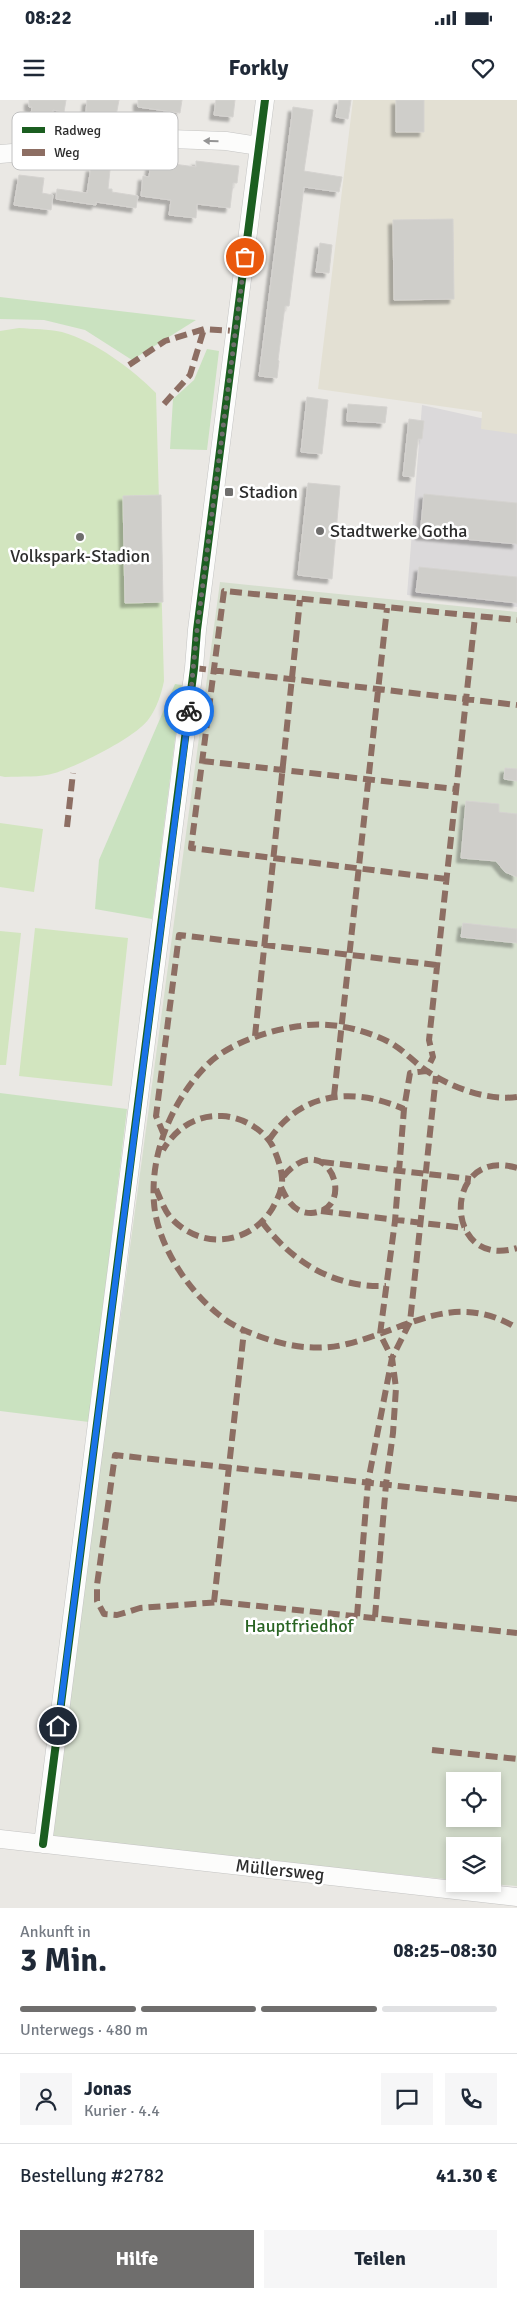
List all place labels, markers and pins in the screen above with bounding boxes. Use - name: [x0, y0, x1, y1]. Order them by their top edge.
- pin: [224, 236, 266, 278]
- place label: Stadion: [239, 481, 298, 503]
- marker: Stadion: [223, 486, 235, 498]
- place label: Stadtwerke Gotha: [330, 520, 467, 542]
- marker: Stadtwerke Gotha: [314, 525, 326, 537]
- marker: Volkspark-Stadion: [74, 531, 86, 543]
- place label: Volkspark-Stadion: [10, 545, 150, 567]
- pin: [37, 1705, 79, 1747]

